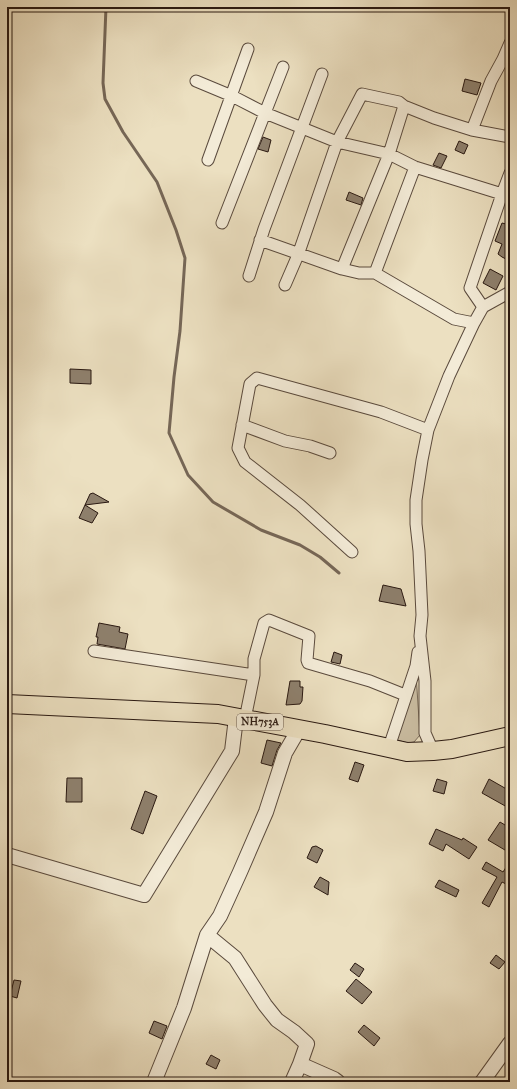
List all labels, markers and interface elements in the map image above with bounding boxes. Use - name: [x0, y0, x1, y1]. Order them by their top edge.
- road number: NH753A: [237, 714, 283, 730]

